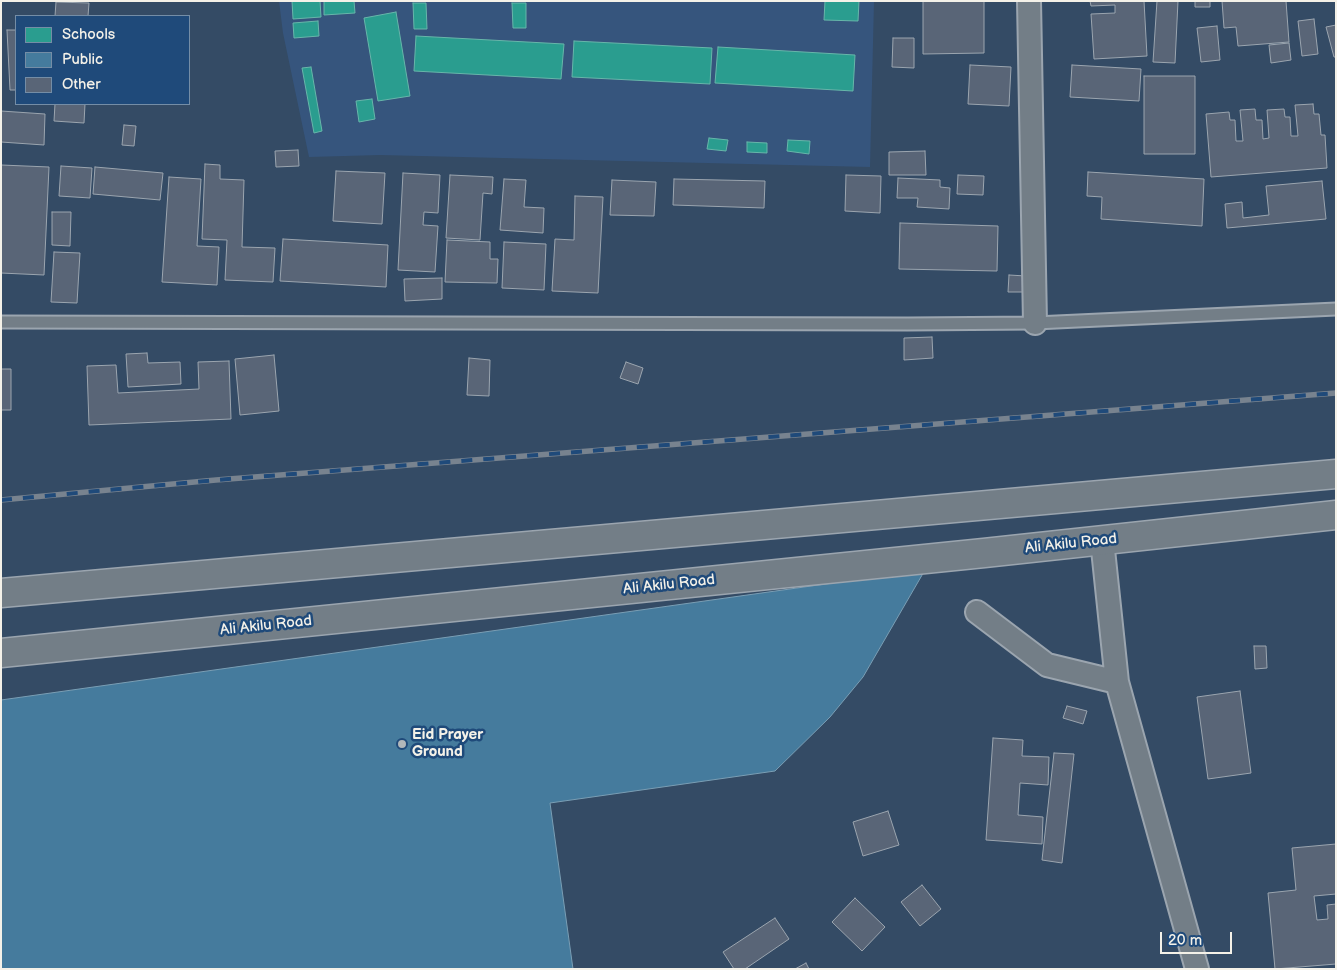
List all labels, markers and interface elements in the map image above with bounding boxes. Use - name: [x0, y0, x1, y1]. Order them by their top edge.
- legend: [15, 15, 190, 105]
- text: Schools: [62, 25, 115, 44]
- text: Public: [62, 50, 103, 69]
- text: Other: [62, 75, 101, 94]
- street label: Ali Akilu Road: [1024, 530, 1118, 558]
- street label: Ali Akilu Road: [622, 571, 716, 599]
- street label: Ali Akilu Road: [219, 612, 313, 640]
- place label: Eid Prayer Ground: [412, 726, 483, 761]
- marker: Eid Prayer Ground: [396, 738, 408, 750]
- scale bar: [1162, 922, 1234, 954]
- text: 20 m: [1168, 931, 1202, 950]

